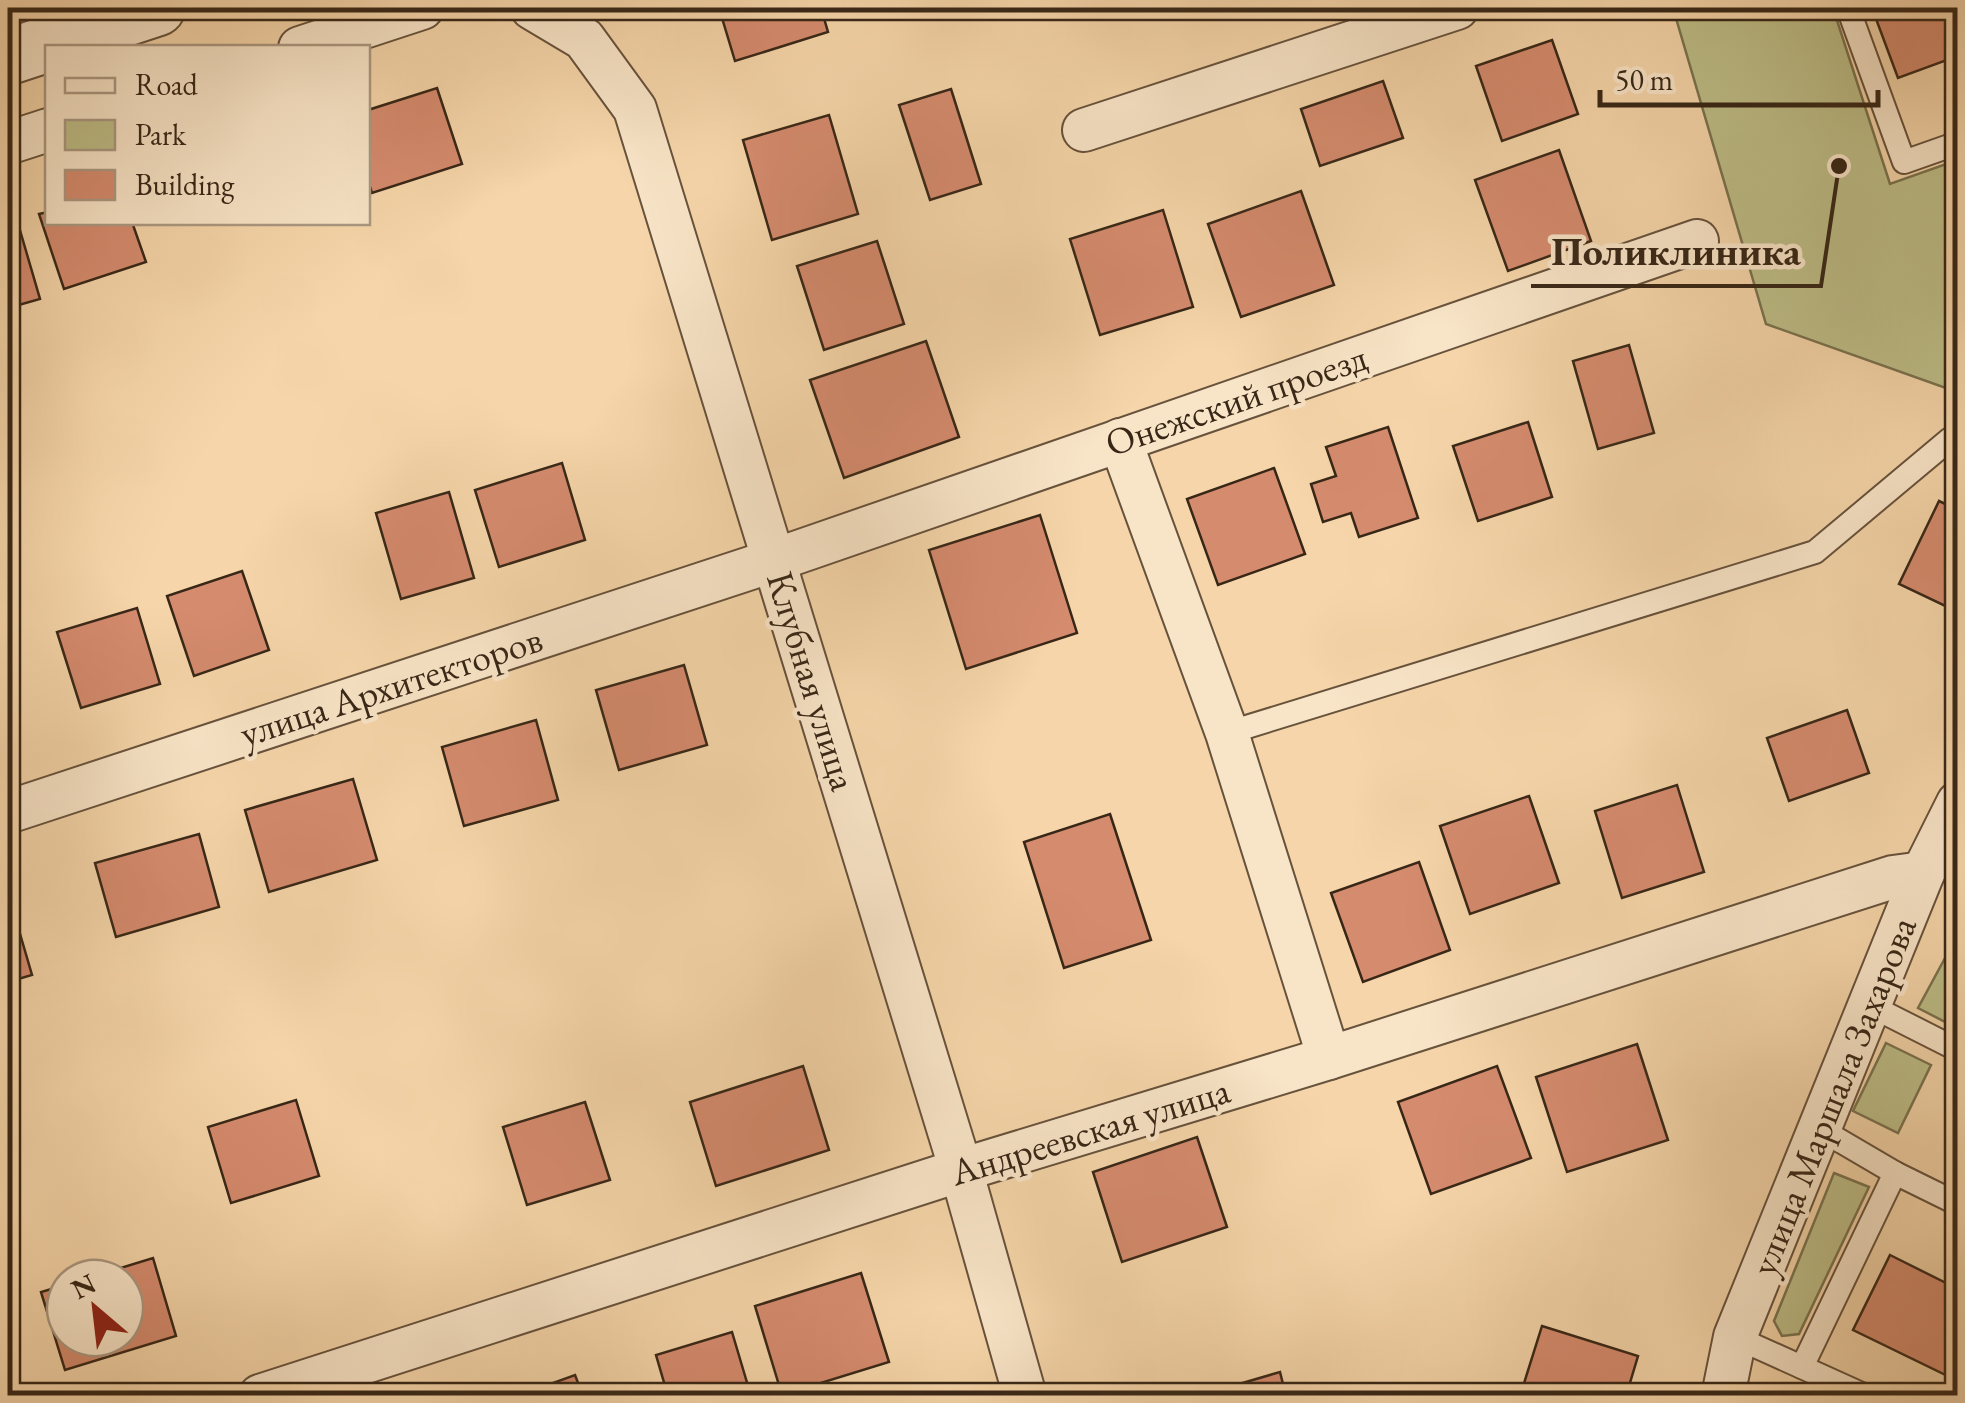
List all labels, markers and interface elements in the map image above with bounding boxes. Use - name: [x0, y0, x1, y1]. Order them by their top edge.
- legend: [45, 45, 370, 225]
- scale bar: [1600, 45, 1878, 107]
- text: 50 m: [1615, 60, 1673, 99]
- text: Road: [135, 65, 199, 104]
- text: Park: [135, 115, 187, 154]
- text: Building: [135, 165, 235, 204]
- callout: Поликлиника: [1531, 216, 1821, 286]
- text: Поликлиника: [1551, 225, 1801, 277]
- street label: Онежский проезд: [1099, 332, 1373, 467]
- street label: Клубная улица: [756, 565, 869, 797]
- street label: улица Архитекторов: [233, 614, 548, 758]
- street label: улица Маршала Захарова: [1738, 909, 1927, 1282]
- street label: Андреевская улица: [943, 1065, 1236, 1197]
- north arrow: [45, 1258, 145, 1358]
- text: N: [65, 1265, 102, 1307]

